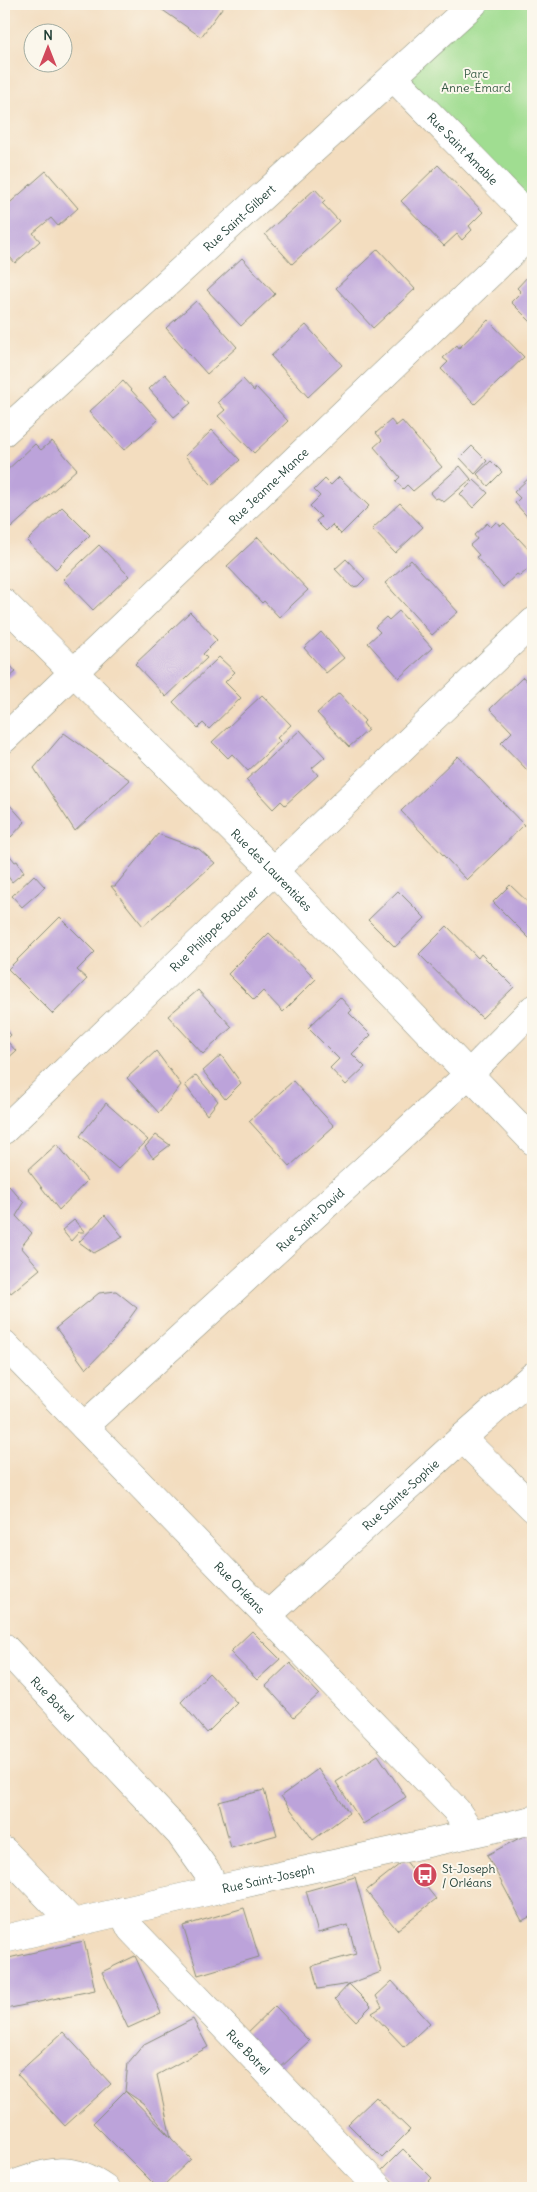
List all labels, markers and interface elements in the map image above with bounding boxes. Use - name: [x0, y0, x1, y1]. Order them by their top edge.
- north arrow: [22, 22, 72, 72]
- text: N: [43, 26, 53, 44]
- park label: Parc Anne-Émard: [441, 66, 511, 95]
- street label: Rue Saint Amable: [424, 109, 501, 188]
- street label: Rue Saint-Gilbert: [200, 181, 278, 254]
- street label: Rue Jeanne-Mance: [225, 444, 311, 527]
- street label: Rue des Laurentides: [228, 825, 316, 914]
- street label: Rue Philippe-Boucher: [166, 882, 261, 975]
- street label: Rue Saint-David: [273, 1185, 347, 1254]
- street label: Rue Sainte-Sophie: [359, 1456, 442, 1533]
- street label: Rue Orléans: [211, 1558, 269, 1616]
- street label: Rue Botrel: [28, 1673, 77, 1724]
- street label: Rue Saint-Joseph: [221, 1861, 316, 1896]
- place label: St-Joseph / Orléans: [442, 1861, 495, 1890]
- bus stop icon: St-Joseph / Orléans: [412, 1862, 438, 1888]
- street label: Rue Botrel: [224, 2026, 273, 2077]

